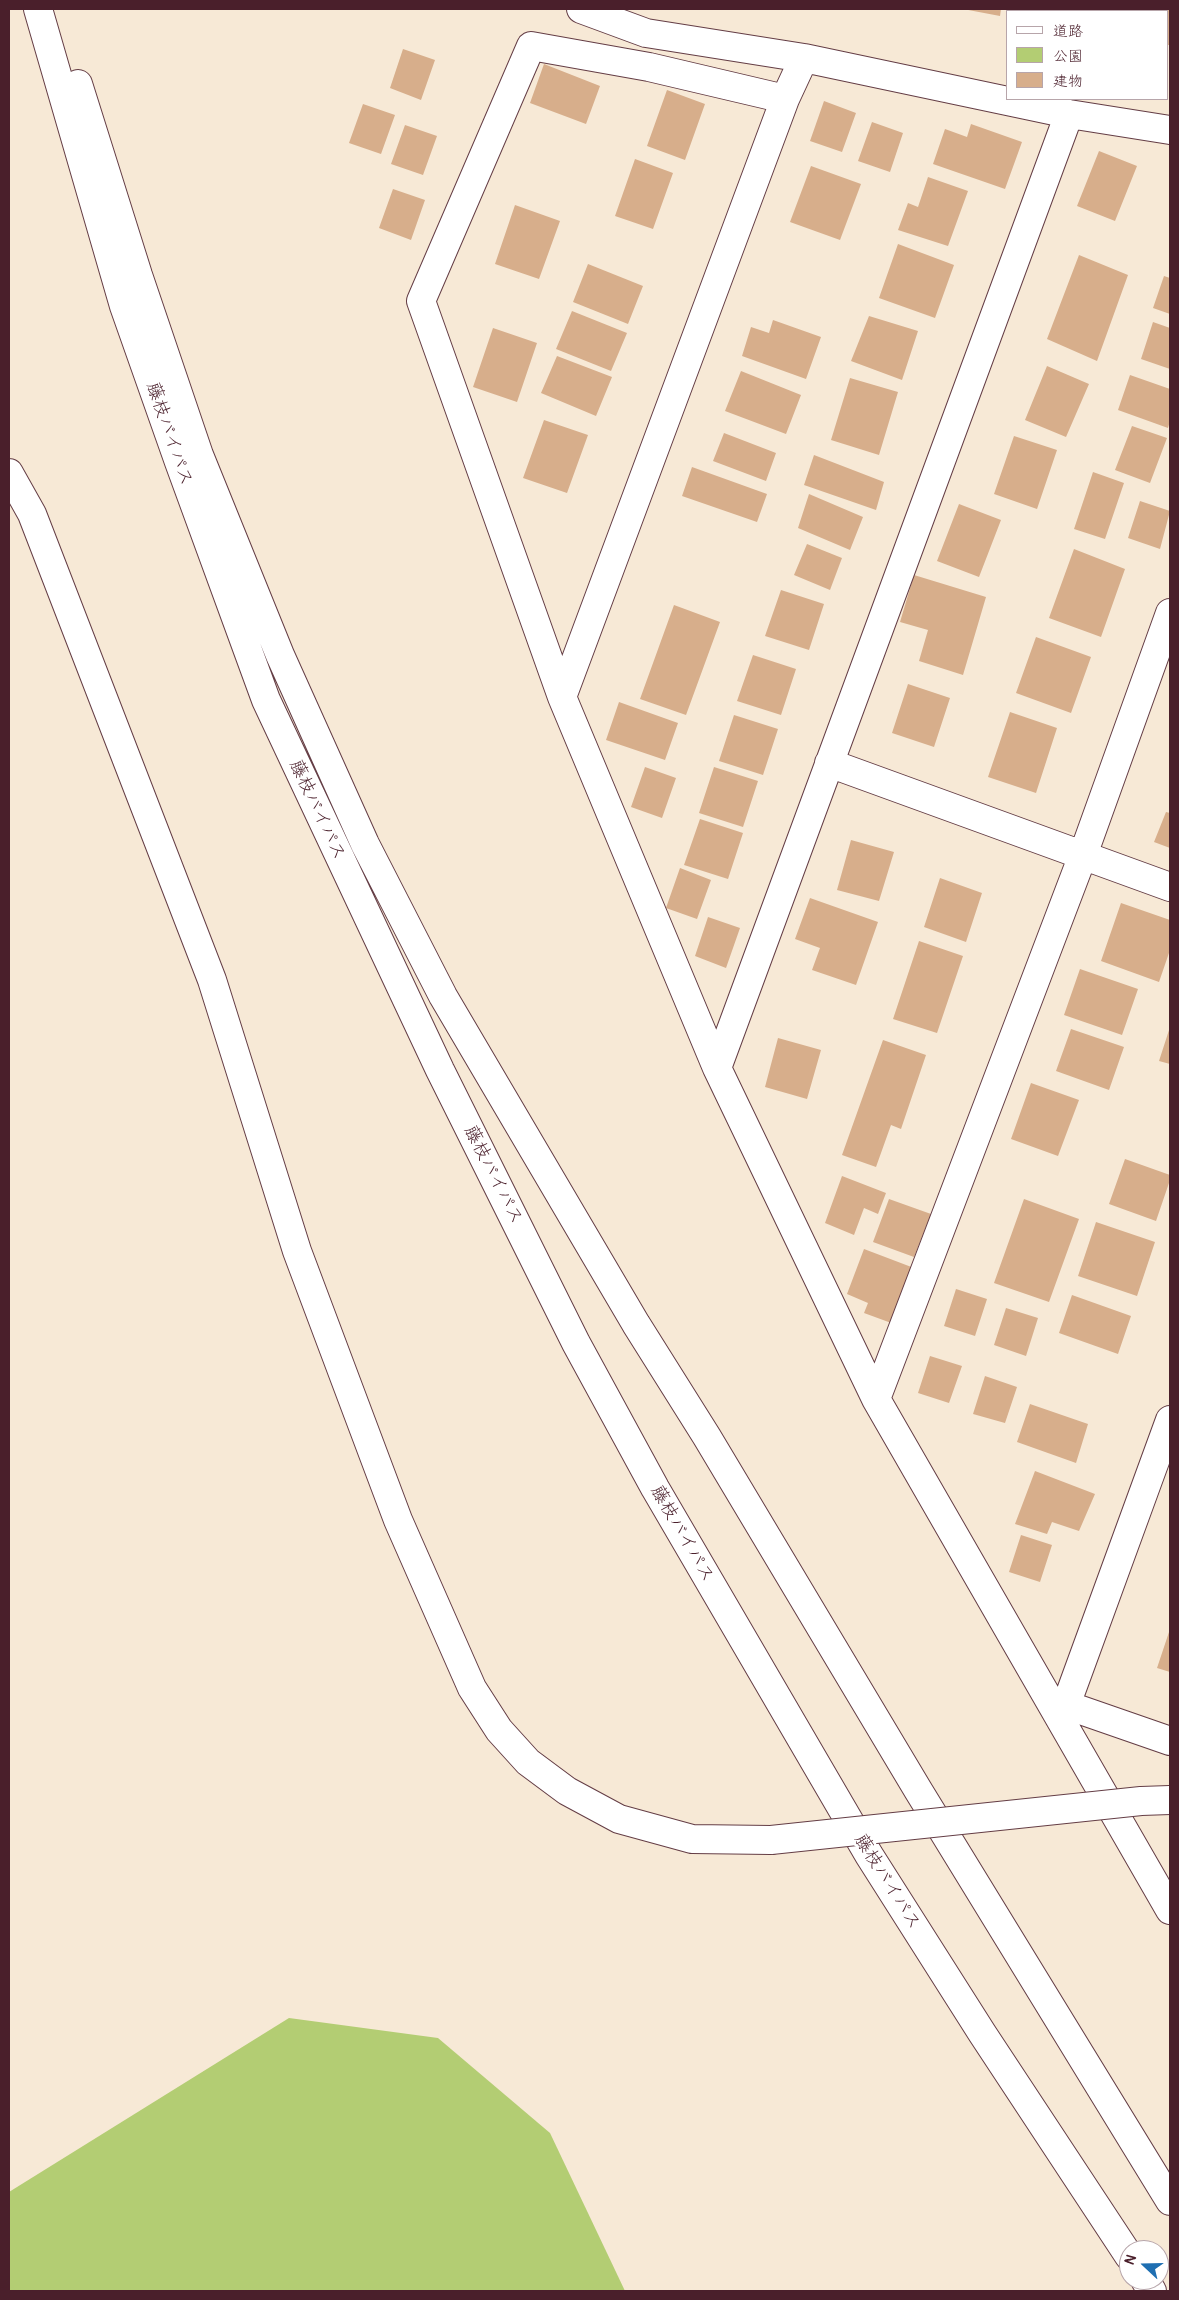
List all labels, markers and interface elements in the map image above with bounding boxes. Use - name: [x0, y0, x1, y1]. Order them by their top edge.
- legend: [1006, 10, 1169, 100]
- text: 道路: [1053, 22, 1083, 41]
- text: 公園: [1053, 47, 1083, 66]
- text: 建物: [1053, 72, 1083, 91]
- street label: 藤枝バイパス: [141, 379, 197, 489]
- street label: 藤枝バイパス: [284, 756, 350, 864]
- street label: 藤枝バイパス: [459, 1122, 527, 1228]
- street label: 藤枝バイパス: [646, 1482, 718, 1586]
- street label: 藤枝バイパス: [849, 1830, 925, 1934]
- north arrow: [1119, 2240, 1169, 2290]
- text: N: [1121, 2252, 1140, 2267]

